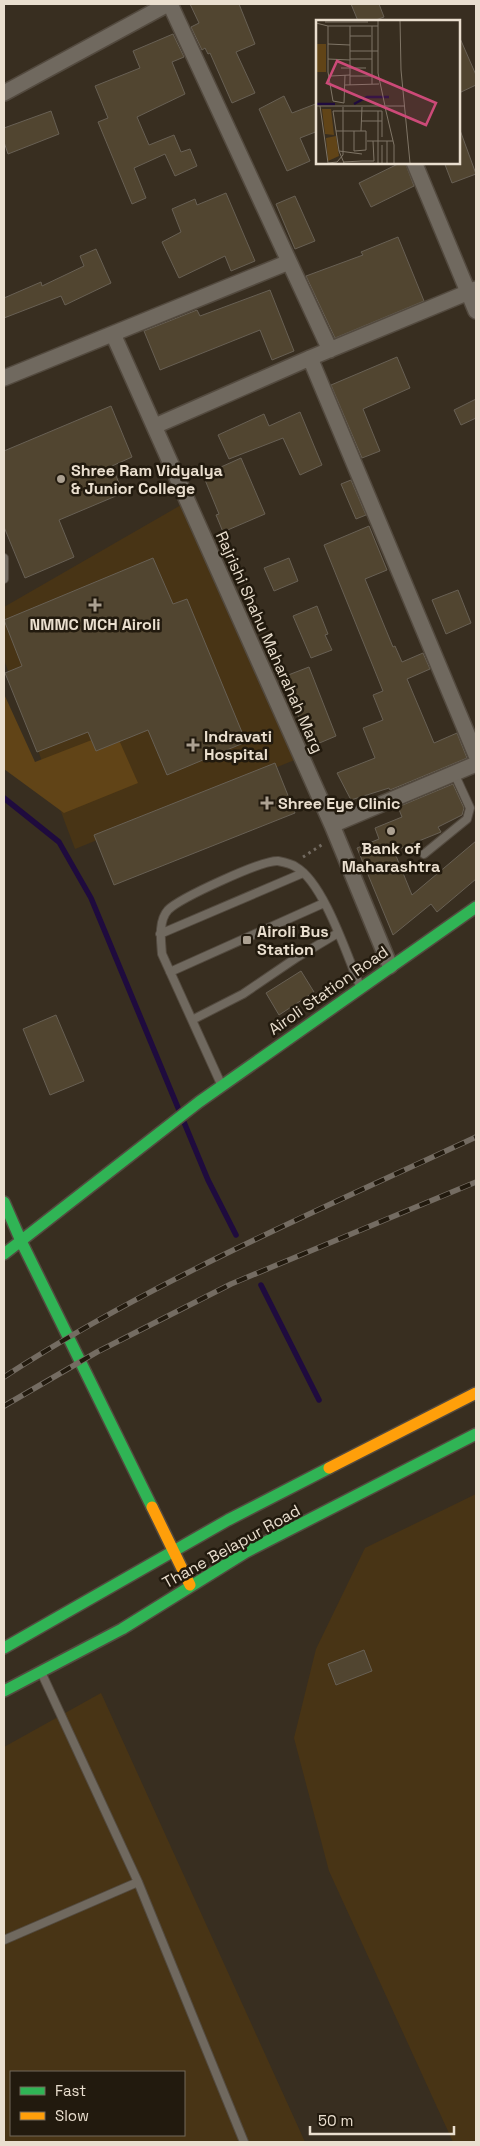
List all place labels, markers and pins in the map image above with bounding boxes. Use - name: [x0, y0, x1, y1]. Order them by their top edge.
- place label: Shree Ram Vidyalya & Junior College: [71, 460, 223, 499]
- marker: Shree Ram Vidyalya & Junior College: [55, 473, 67, 485]
- marker: NMMC MCH Airoli: [88, 598, 102, 612]
- place label: NMMC MCH Airoli: [30, 614, 160, 635]
- place label: Indravati Hospital: [204, 726, 272, 765]
- marker: Indravati Hospital: [186, 738, 200, 752]
- place label: Shree Eye Clinic: [278, 793, 400, 814]
- marker: Shree Eye Clinic: [260, 796, 274, 810]
- marker: Bank of Maharashtra: [385, 825, 397, 837]
- place label: Bank of Maharashtra: [342, 838, 440, 877]
- place label: Airoli Bus Station: [257, 921, 329, 960]
- marker: Airoli Bus Station: [241, 934, 253, 946]

